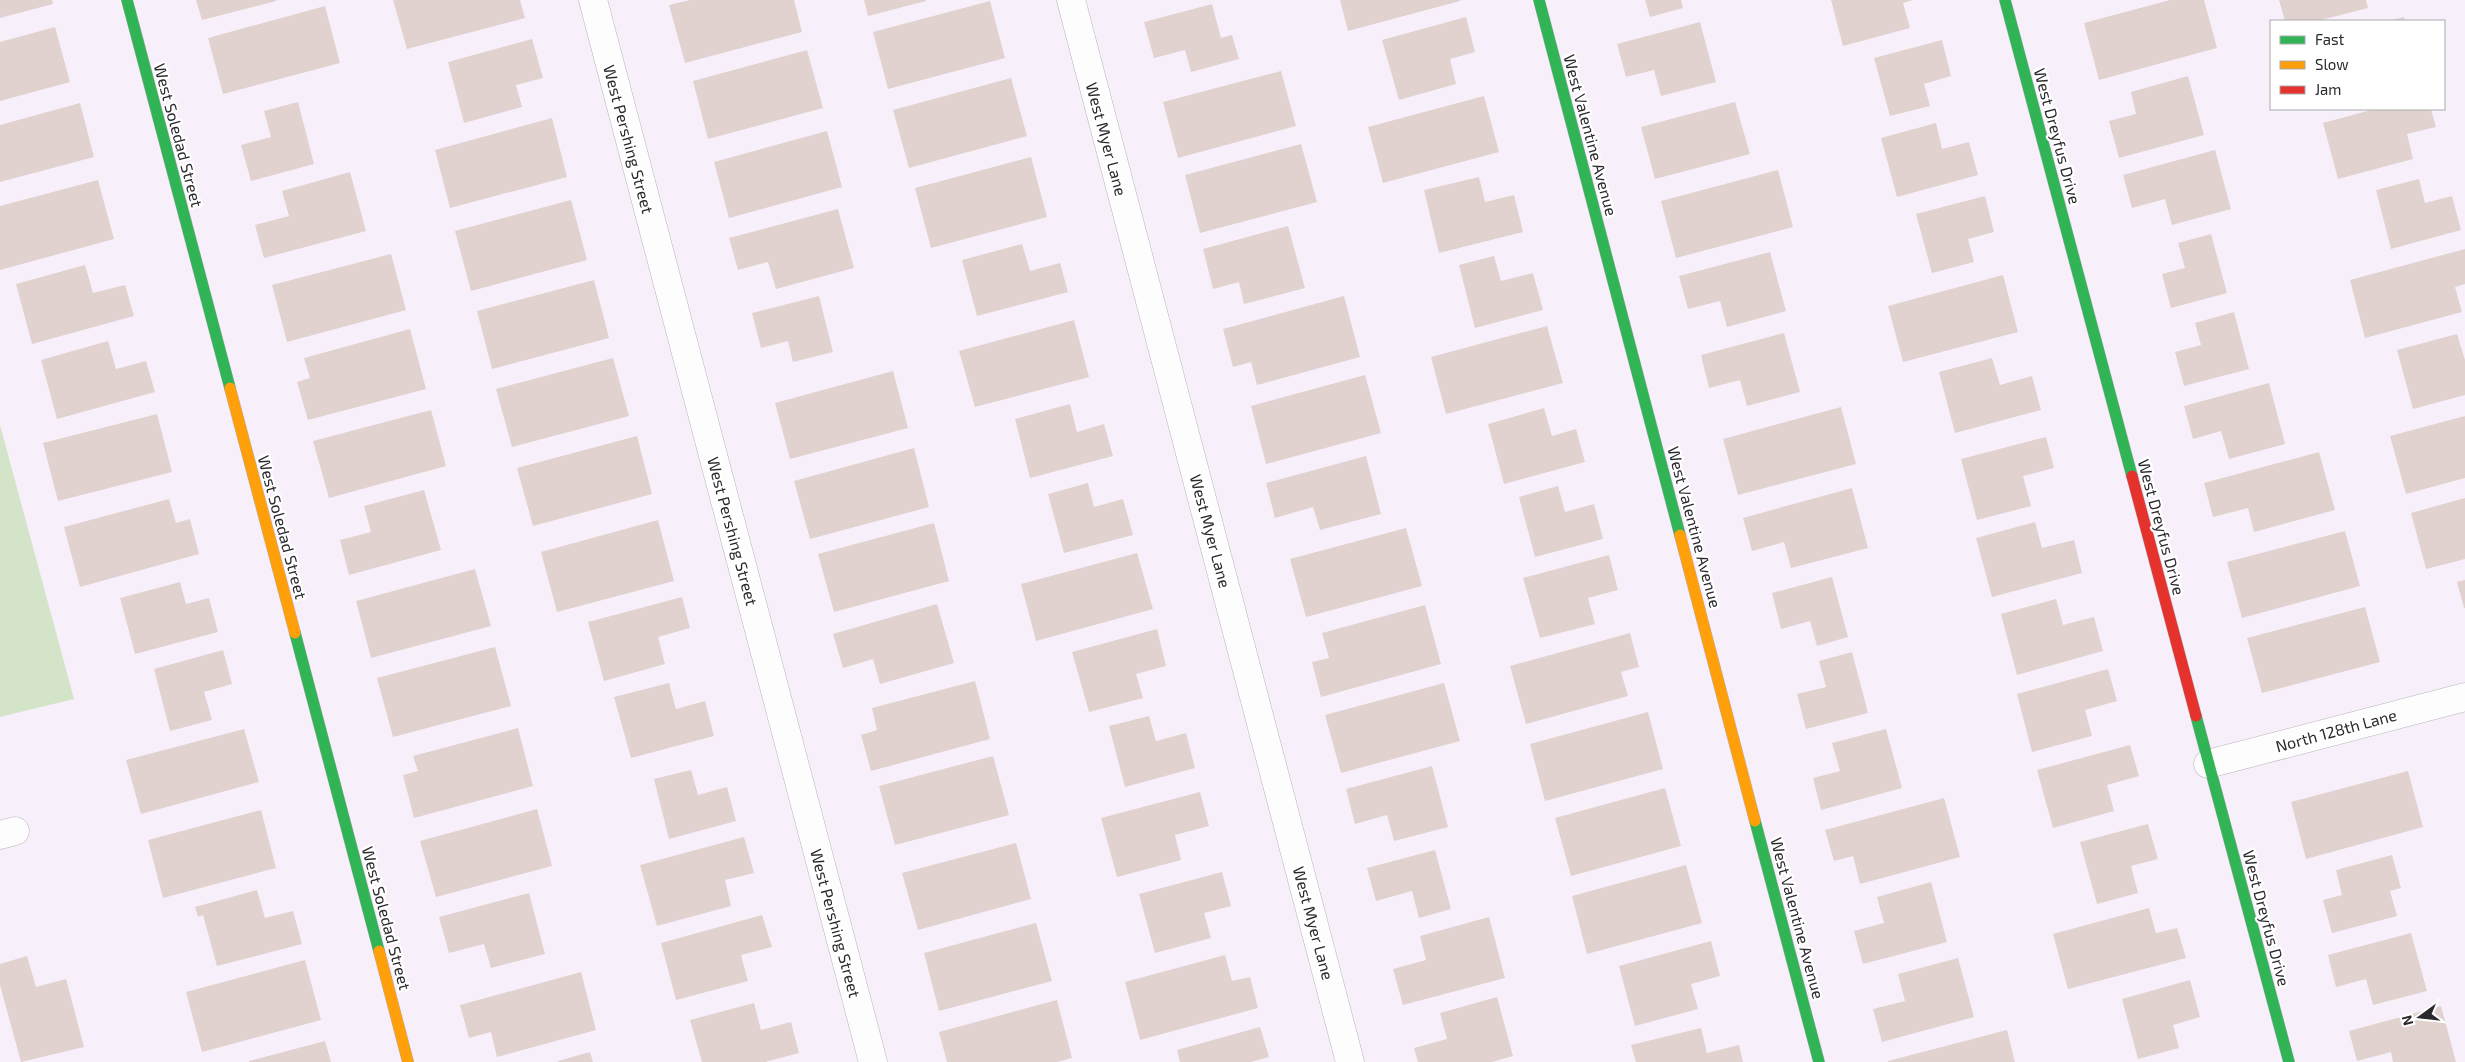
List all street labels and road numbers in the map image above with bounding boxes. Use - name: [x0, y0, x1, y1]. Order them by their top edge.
- street label: West Valentine Avenue: [1560, 52, 1622, 218]
- street label: West Soledad Street: [151, 61, 207, 209]
- street label: West Pershing Street: [600, 63, 658, 215]
- street label: West Dreyfus Drive: [2031, 66, 2085, 206]
- street label: West Myer Lane: [1083, 80, 1131, 198]
- street label: West Valentine Avenue: [1664, 444, 1726, 610]
- street label: West Soledad Street: [255, 453, 311, 601]
- street label: West Pershing Street: [704, 455, 762, 607]
- street label: West Dreyfus Drive: [2135, 457, 2189, 597]
- street label: West Myer Lane: [1187, 472, 1235, 590]
- street label: North 128th Lane: [2273, 705, 2399, 755]
- street label: West Valentine Avenue: [1767, 835, 1829, 1001]
- street label: West Soledad Street: [359, 844, 415, 992]
- street label: West Pershing Street: [807, 847, 865, 999]
- street label: West Dreyfus Drive: [2240, 848, 2294, 988]
- street label: West Myer Lane: [1290, 864, 1338, 982]

